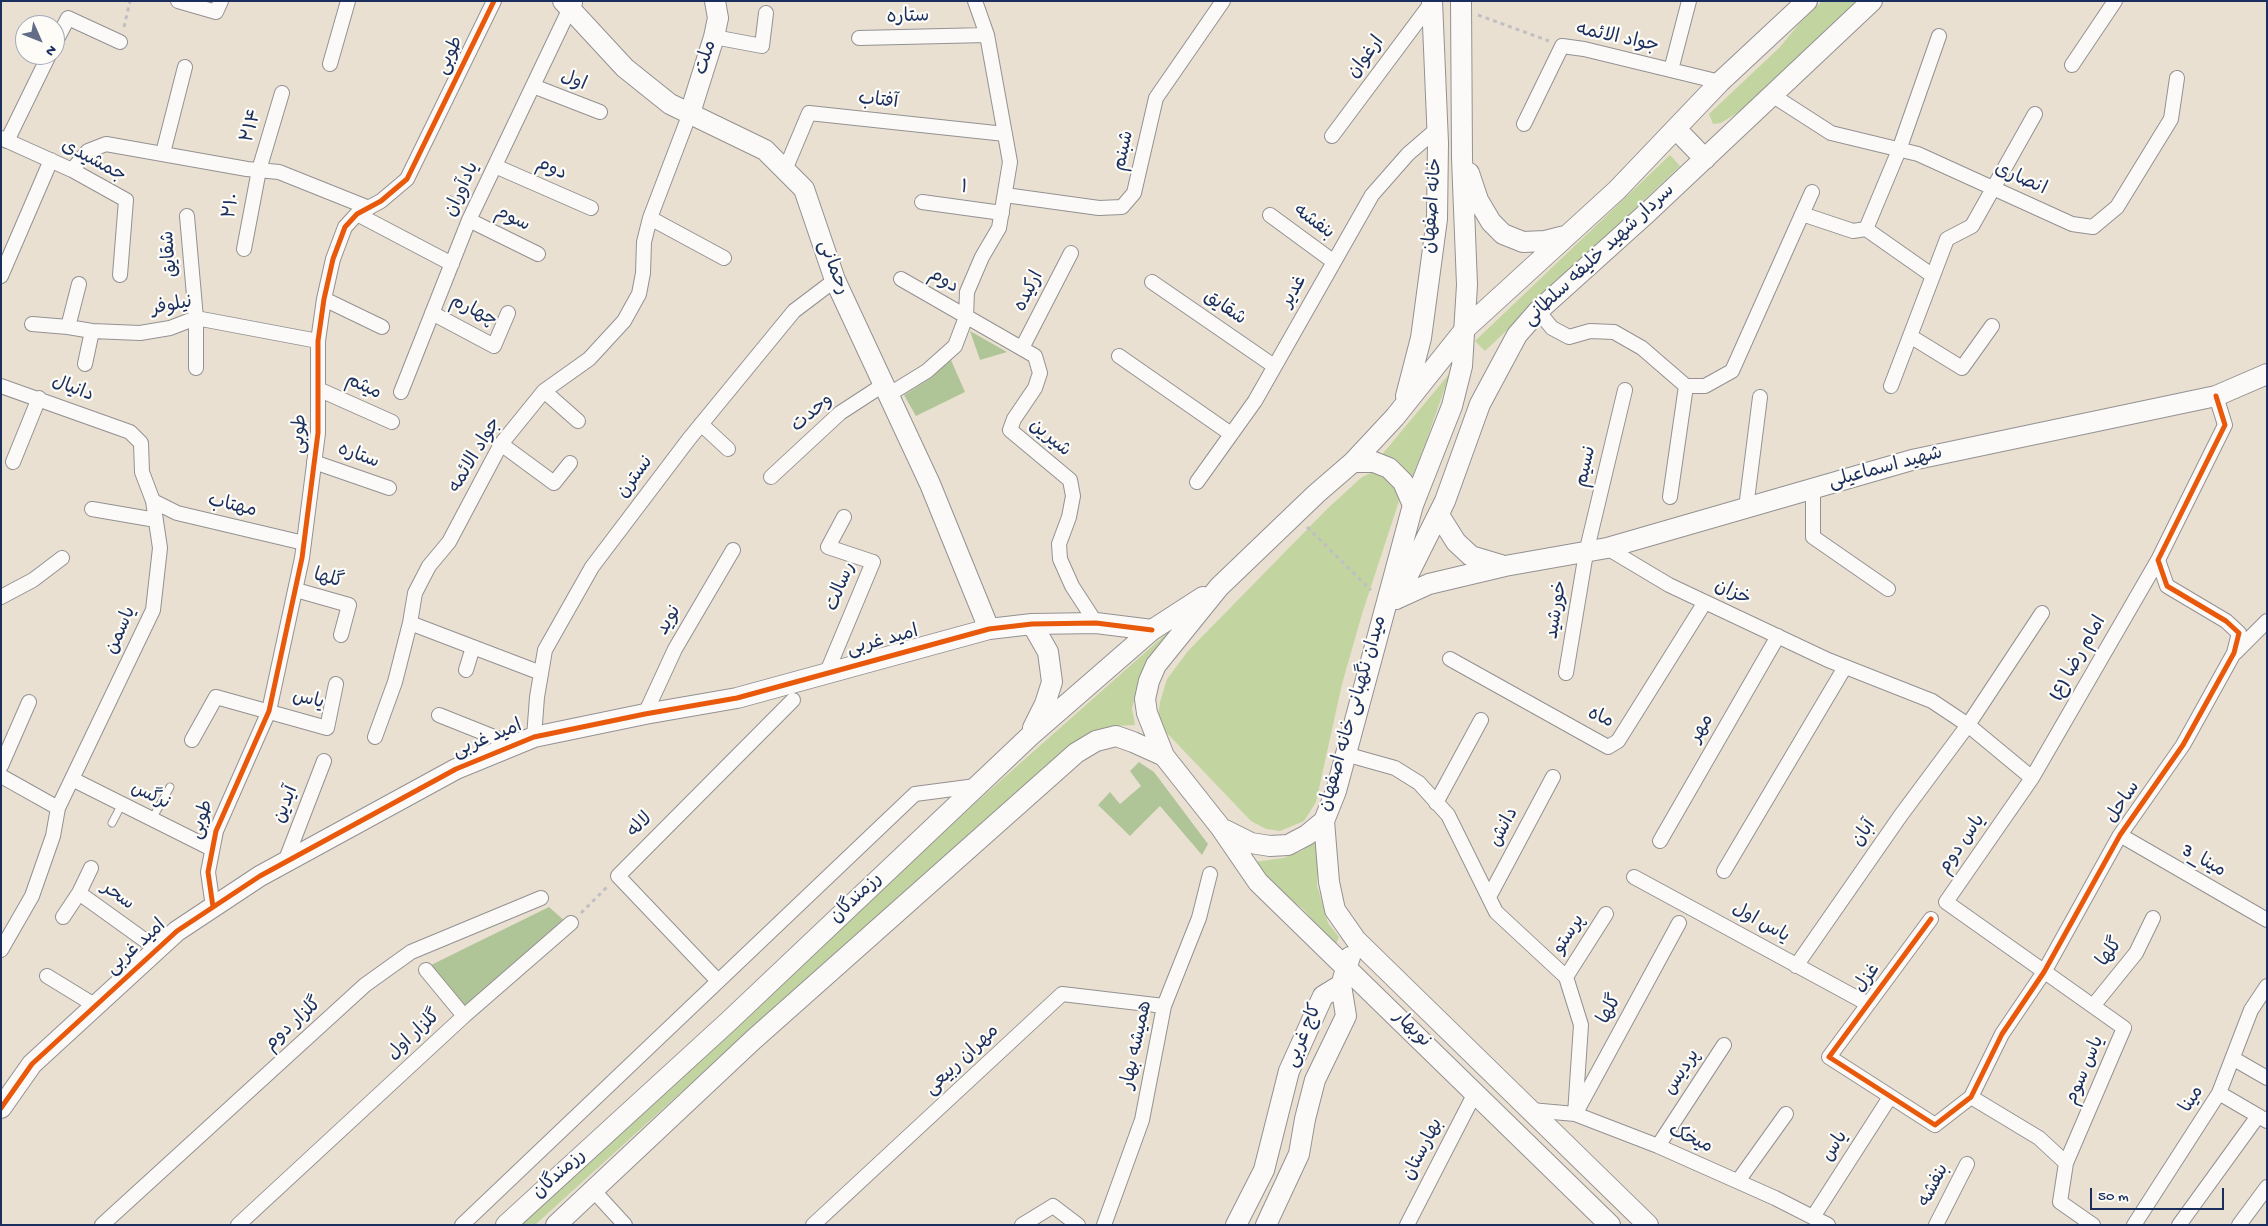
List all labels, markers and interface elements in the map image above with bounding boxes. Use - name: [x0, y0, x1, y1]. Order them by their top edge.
- street label: ستاره: [886, 6, 930, 30]
- north arrow: [15, 15, 65, 65]
- street label: جواد الائمه: [1573, 19, 1661, 59]
- street label: ارغوان: [1344, 32, 1390, 84]
- street label: طوبی: [432, 33, 470, 79]
- street label: ملت: [691, 38, 723, 78]
- text: N: [41, 41, 60, 59]
- street label: اول: [557, 67, 589, 97]
- street label: آفتاب: [857, 89, 899, 115]
- street label: ۲۱۴: [237, 107, 269, 145]
- street label: شبنم: [1109, 129, 1141, 173]
- street label: جمشیدی: [57, 135, 129, 189]
- street label: دوم: [532, 153, 570, 187]
- street label: خانه اصفهان: [1419, 157, 1449, 255]
- street label: انصاری: [1990, 158, 2050, 202]
- street label: یادآوران: [440, 159, 486, 221]
- street label: ۱: [959, 177, 969, 201]
- street label: سردار شهید خلیفه سلطانی: [1520, 180, 1680, 332]
- street label: ۲۱۰: [219, 191, 247, 221]
- street label: بنفشه: [1288, 200, 1338, 246]
- street label: سوم: [491, 202, 533, 238]
- street label: شقایق: [158, 230, 184, 278]
- street label: رحمانی: [811, 237, 853, 299]
- street label: دوم: [924, 264, 962, 300]
- street label: ارکیده: [1010, 268, 1050, 316]
- street label: غدیر: [1277, 272, 1313, 312]
- street label: شقایق: [1198, 286, 1250, 332]
- street label: چهارم: [445, 291, 501, 333]
- street label: نیلوفر: [150, 292, 194, 322]
- street label: میثم: [341, 370, 385, 406]
- street label: دانیال: [48, 372, 96, 408]
- street label: وحدت: [787, 390, 839, 438]
- street label: طوبی: [288, 413, 314, 455]
- street label: جواد الائمه: [444, 414, 508, 498]
- street label: شیرین: [1023, 415, 1075, 463]
- street label: ستاره: [334, 439, 382, 475]
- street label: شهید اسماعیلی: [1826, 443, 1946, 495]
- street label: نسیم: [1571, 444, 1603, 490]
- street label: نسترن: [613, 452, 659, 504]
- street label: مهتاب: [205, 490, 259, 524]
- street label: رسالت: [822, 559, 862, 615]
- street label: گلها: [310, 565, 346, 595]
- street label: خزان: [1710, 576, 1754, 612]
- street label: خورشید: [1542, 579, 1574, 641]
- street label: نوید: [652, 602, 688, 640]
- street label: یاسمن: [101, 604, 143, 658]
- street label: امام رضا (ع): [2045, 612, 2113, 706]
- street label: میدان نگهبانی خانه اصفهان: [1315, 613, 1393, 815]
- street label: امید غربی: [845, 622, 921, 662]
- street label: یاس: [290, 686, 326, 716]
- street label: ماه: [1584, 703, 1616, 735]
- street label: مهر: [1686, 711, 1720, 747]
- street label: امید غربی: [450, 716, 526, 764]
- street label: ساحل: [2102, 777, 2146, 829]
- street label: نرگس: [127, 778, 173, 816]
- street label: آیدین: [269, 783, 305, 827]
- street label: طوبی: [186, 797, 220, 843]
- street label: دانش: [1485, 804, 1525, 852]
- street label: لاله: [624, 809, 658, 843]
- street label: یاس دوم: [1934, 811, 1992, 879]
- street label: آبان: [1848, 816, 1882, 852]
- street label: مینا_3: [2177, 840, 2229, 884]
- street label: رزمندگان: [826, 869, 888, 929]
- street label: سحر: [96, 877, 138, 917]
- street label: یاس اول: [1727, 899, 1793, 949]
- street label: پرستو: [1549, 911, 1591, 959]
- street label: امید غربی: [102, 915, 172, 981]
- street label: گلها: [2093, 934, 2129, 972]
- street label: غزل: [1850, 960, 1886, 998]
- street label: گلها: [1594, 991, 1628, 1029]
- street label: گلزار دوم: [261, 993, 327, 1057]
- street label: همیشه بهار: [1118, 999, 1158, 1091]
- street label: کاج غربی: [1281, 1001, 1329, 1071]
- street label: گلزار اول: [384, 1006, 446, 1066]
- street label: نوبهار: [1387, 1006, 1435, 1054]
- street label: مهران ربیعی: [921, 1021, 1005, 1101]
- street label: یاس سوم: [2061, 1033, 2111, 1109]
- street label: پردیس: [1660, 1046, 1706, 1100]
- street label: مینا: [2176, 1082, 2210, 1118]
- street label: بهارستان: [1399, 1115, 1449, 1185]
- street label: میخک: [1664, 1120, 1716, 1160]
- street label: یاس: [1818, 1127, 1854, 1167]
- street label: رزمندگان: [529, 1145, 591, 1205]
- street label: بنفشه: [1915, 1161, 1955, 1211]
- scale bar: [2093, 1178, 2227, 1210]
- text: 50 m: [2098, 1188, 2129, 1206]

